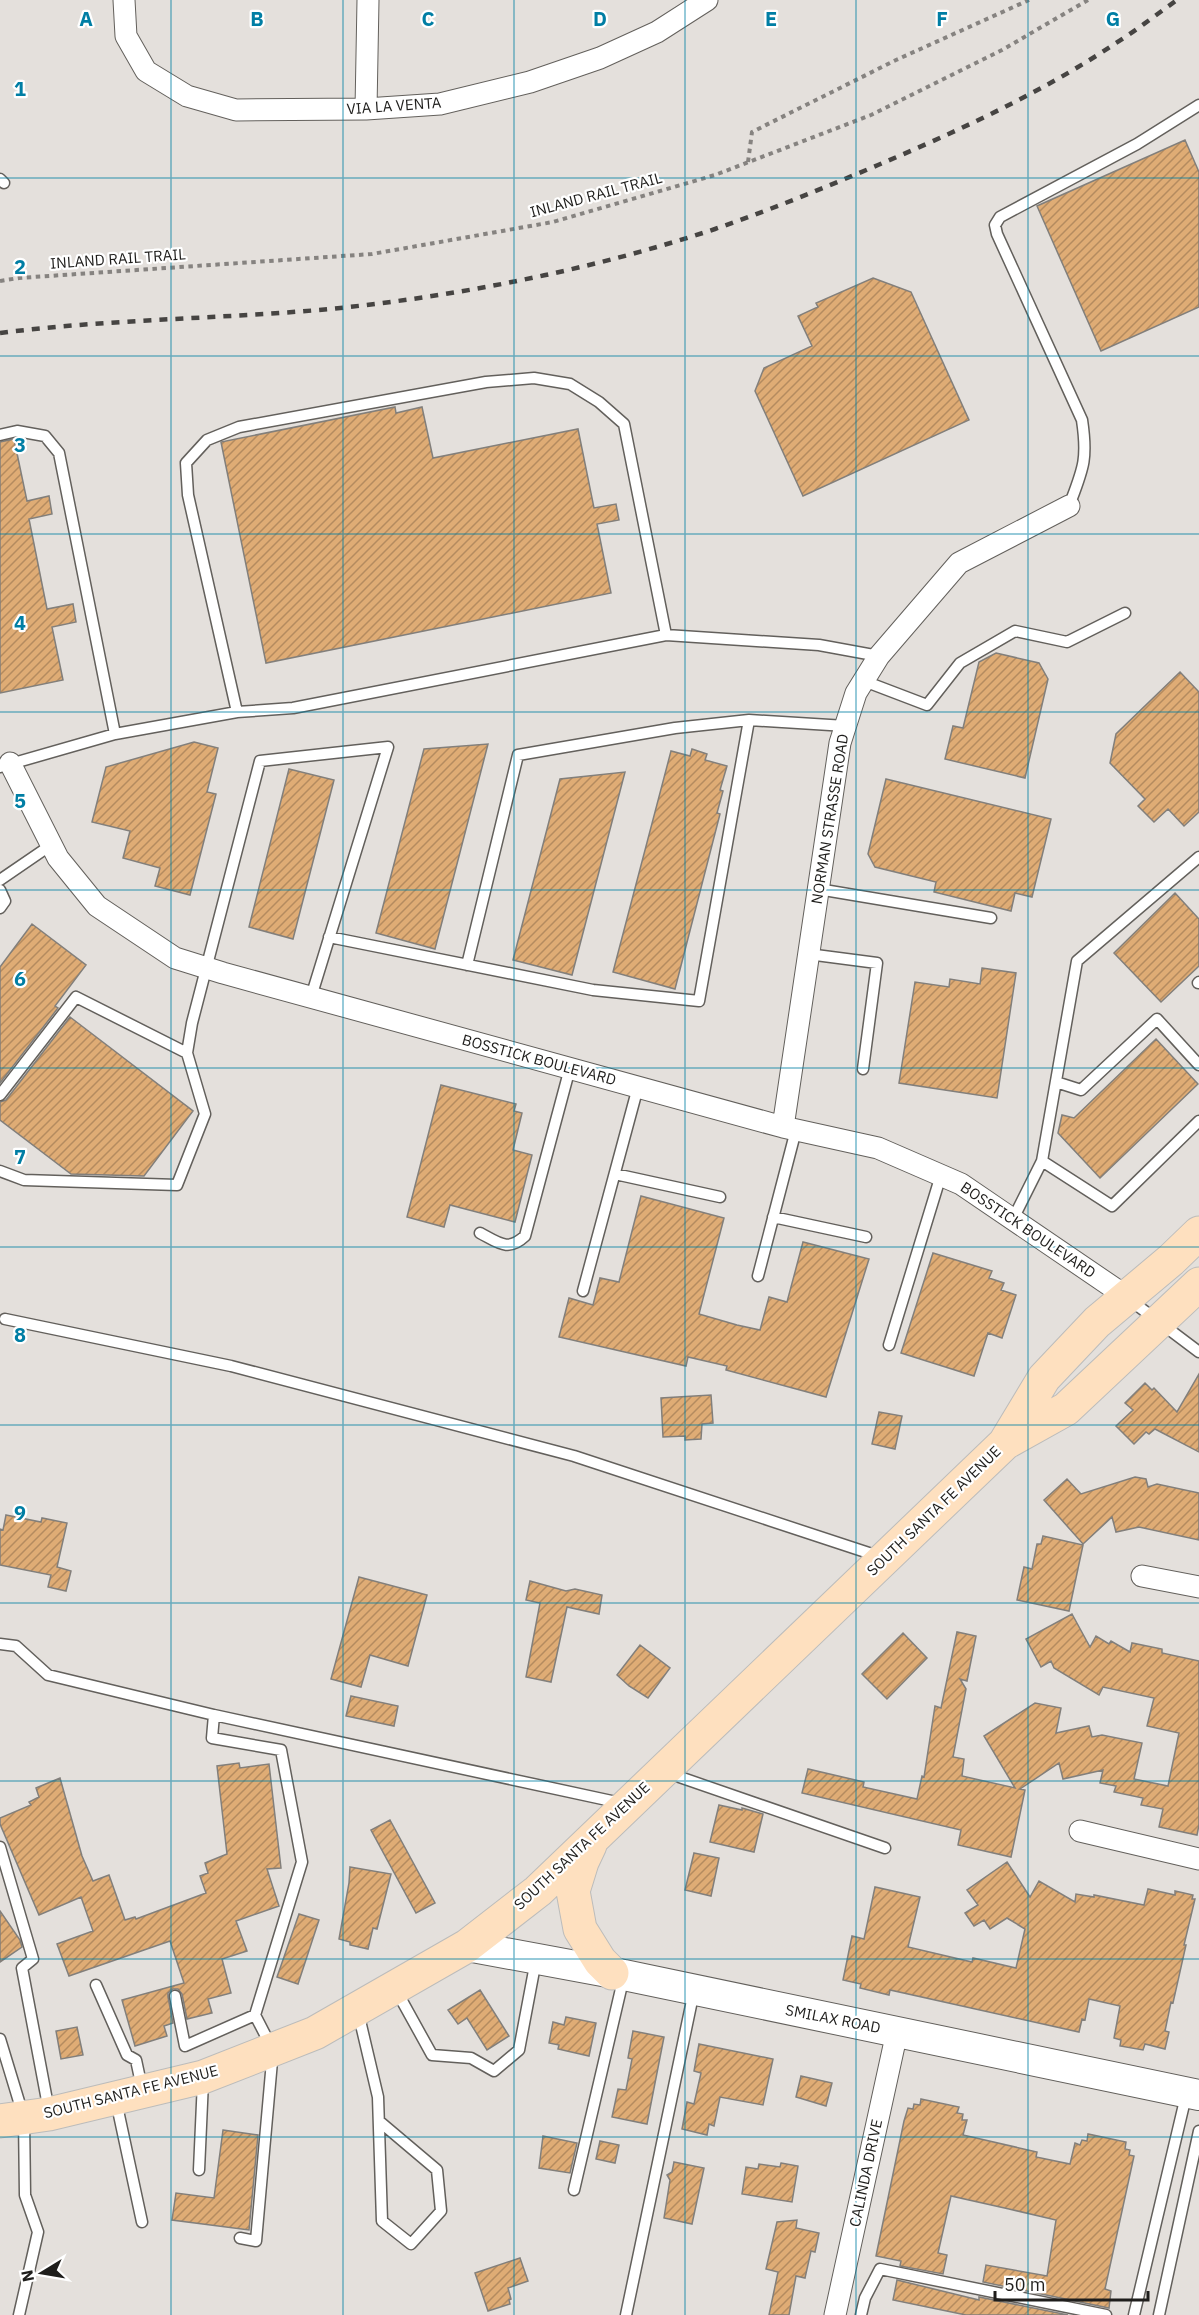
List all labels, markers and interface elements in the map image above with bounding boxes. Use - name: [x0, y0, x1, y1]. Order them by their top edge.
- text: A: [79, 5, 93, 32]
- text: B: [250, 5, 264, 32]
- text: C: [421, 5, 435, 32]
- text: D: [593, 5, 607, 32]
- text: E: [765, 5, 777, 32]
- text: F: [936, 5, 948, 32]
- text: G: [1106, 5, 1120, 32]
- text: 1: [14, 75, 26, 102]
- street label: VIA LA VENTA: [346, 93, 442, 118]
- street label: INLAND RAIL TRAIL: [528, 168, 664, 221]
- street label: INLAND RAIL TRAIL: [50, 244, 187, 273]
- text: 2: [14, 253, 26, 280]
- text: 3: [14, 431, 26, 458]
- text: 4: [14, 609, 26, 636]
- street label: NORMAN STRASSE ROAD: [807, 732, 852, 905]
- text: 5: [14, 787, 26, 814]
- text: 6: [14, 965, 26, 992]
- street label: BOSSTICK BOULEVARD: [460, 1030, 618, 1089]
- text: 7: [14, 1143, 26, 1170]
- street label: BOSSTICK BOULEVARD: [957, 1177, 1099, 1282]
- text: 8: [14, 1321, 26, 1348]
- street label: SOUTH SANTA FE AVENUE: [863, 1442, 1005, 1580]
- text: 9: [14, 1499, 26, 1526]
- street label: SOUTH SANTA FE AVENUE: [510, 1778, 654, 1914]
- street label: SMILAX ROAD: [784, 2000, 882, 2037]
- street label: SOUTH SANTA FE AVENUE: [42, 2061, 220, 2122]
- street label: CALINDA DRIVE: [845, 2117, 886, 2228]
- north arrow: [12, 2243, 72, 2303]
- scale bar: [995, 2264, 1148, 2302]
- text: N: [16, 2268, 38, 2283]
- text: 50 m: [1004, 2273, 1046, 2296]

